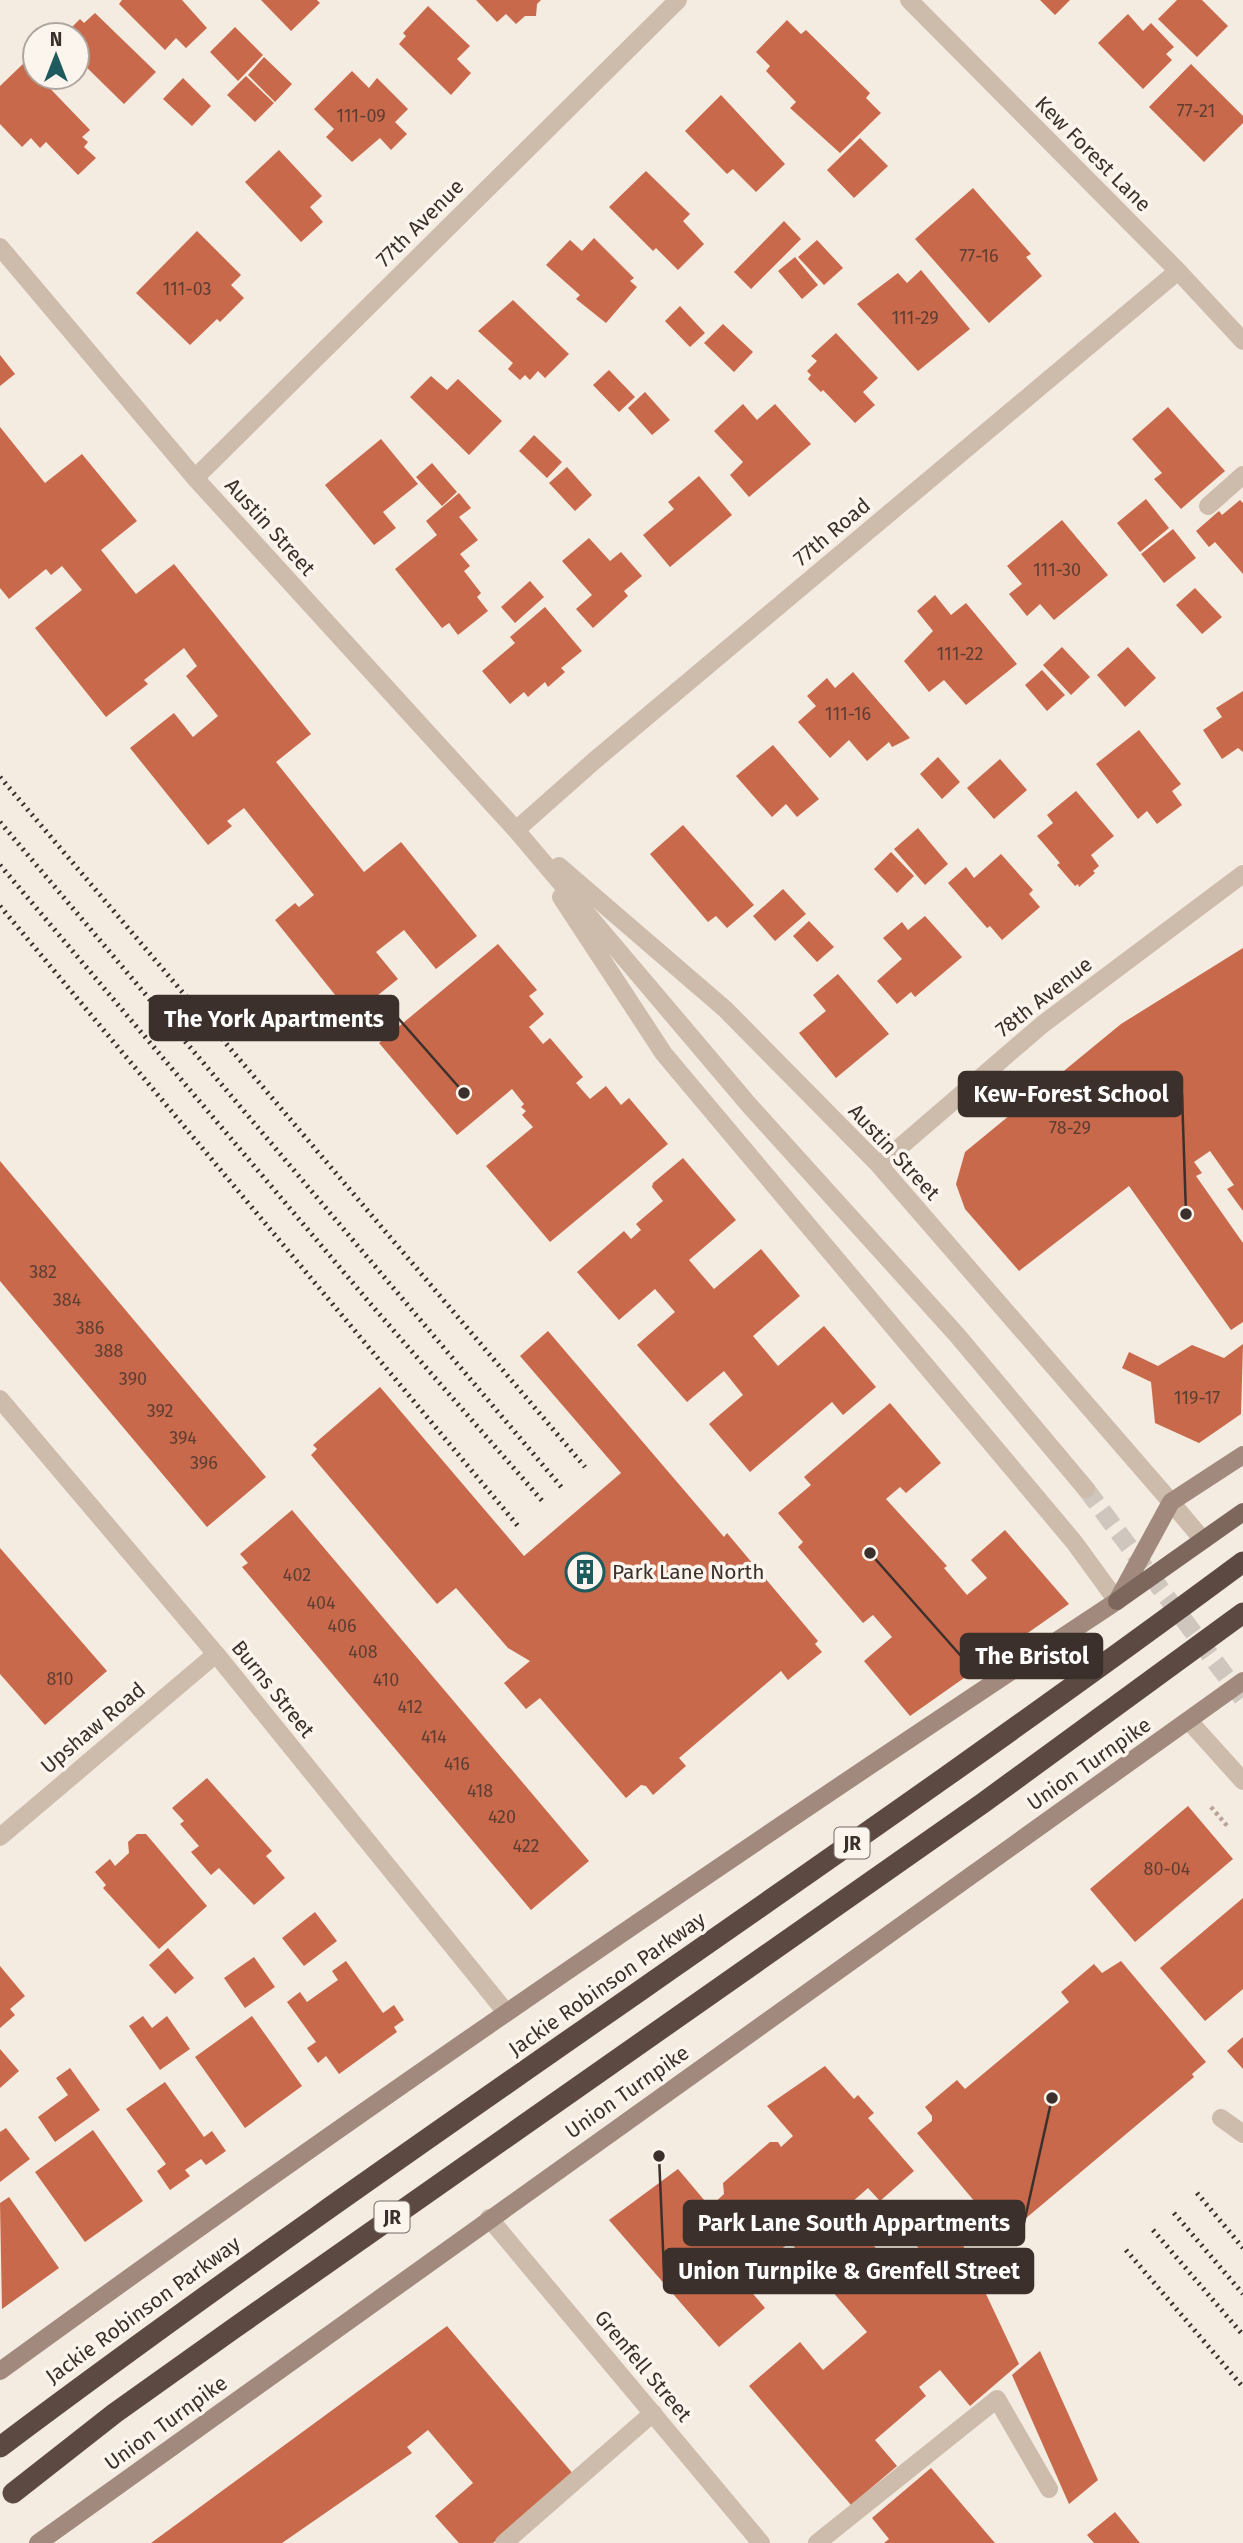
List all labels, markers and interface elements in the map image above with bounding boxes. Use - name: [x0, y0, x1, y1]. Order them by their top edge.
- north arrow: [21, 21, 91, 91]
- text: N: [50, 28, 62, 51]
- street label: Kew Forest Lane: [1030, 91, 1156, 217]
- house number: 77-21: [1177, 100, 1215, 122]
- house number: 111-09: [336, 105, 386, 127]
- street label: 77th Avenue: [371, 174, 469, 272]
- house number: 77-16: [959, 245, 999, 267]
- house number: 111-03: [163, 278, 211, 300]
- house number: 111-29: [891, 307, 939, 329]
- street label: Austin Street: [219, 473, 321, 581]
- street label: 77th Road: [788, 492, 876, 572]
- house number: 111-30: [1033, 559, 1081, 581]
- house number: 111-22: [937, 643, 984, 665]
- house number: 111-16: [825, 703, 871, 725]
- street label: 78th Avenue: [990, 951, 1098, 1043]
- callout: The York Apartments: [150, 996, 398, 1040]
- text: The York Apartments: [164, 1005, 384, 1033]
- callout: Kew-Forest School: [959, 1072, 1182, 1116]
- text: Kew-Forest School: [973, 1080, 1169, 1108]
- street label: Austin Street: [843, 1098, 946, 1206]
- house number: 78-29: [1049, 1117, 1091, 1139]
- house number: 382: [29, 1261, 57, 1283]
- house number: 384: [53, 1289, 82, 1311]
- house number: 386: [76, 1317, 104, 1339]
- house number: 388: [95, 1340, 123, 1362]
- house number: 390: [119, 1368, 147, 1390]
- house number: 119-17: [1174, 1387, 1220, 1409]
- house number: 392: [147, 1400, 173, 1422]
- house number: 394: [169, 1427, 197, 1449]
- house number: 396: [190, 1452, 218, 1474]
- building icon: Park Lane North: [564, 1551, 606, 1593]
- place label: Park Lane North: [612, 1559, 764, 1585]
- house number: 402: [283, 1564, 311, 1586]
- house number: 404: [306, 1592, 336, 1614]
- house number: 406: [327, 1615, 357, 1637]
- callout: The Bristol: [961, 1634, 1102, 1678]
- street label: Burns Street: [226, 1635, 320, 1743]
- house number: 408: [348, 1641, 378, 1663]
- text: The Bristol: [975, 1642, 1089, 1670]
- house number: 810: [46, 1668, 74, 1690]
- house number: 410: [373, 1669, 399, 1691]
- street label: Upshaw Road: [35, 1677, 151, 1779]
- house number: 412: [397, 1696, 423, 1718]
- street label: Union Turnpike: [1022, 1712, 1156, 1816]
- house number: 414: [421, 1726, 447, 1748]
- house number: 416: [444, 1753, 470, 1775]
- house number: 418: [467, 1780, 493, 1802]
- house number: 420: [488, 1806, 516, 1828]
- road number: JR: [834, 1828, 870, 1858]
- house number: 422: [512, 1835, 540, 1857]
- house number: 80-04: [1144, 1858, 1191, 1880]
- street label: Jackie Robinson Parkway: [504, 1906, 711, 2062]
- street label: Union Turnpike: [560, 2040, 694, 2144]
- callout: Park Lane South Appartments: [684, 2201, 1024, 2245]
- road number: JR: [374, 2202, 410, 2232]
- text: Park Lane South Appartments: [698, 2209, 1010, 2237]
- street label: Jackie Robinson Parkway: [41, 2230, 246, 2389]
- callout: Union Turnpike & Grenfell Street: [664, 2249, 1033, 2293]
- text: Union Turnpike & Grenfell Street: [678, 2257, 1021, 2285]
- street label: Grenfell Street: [589, 2305, 697, 2427]
- street label: Union Turnpike: [100, 2370, 232, 2476]

